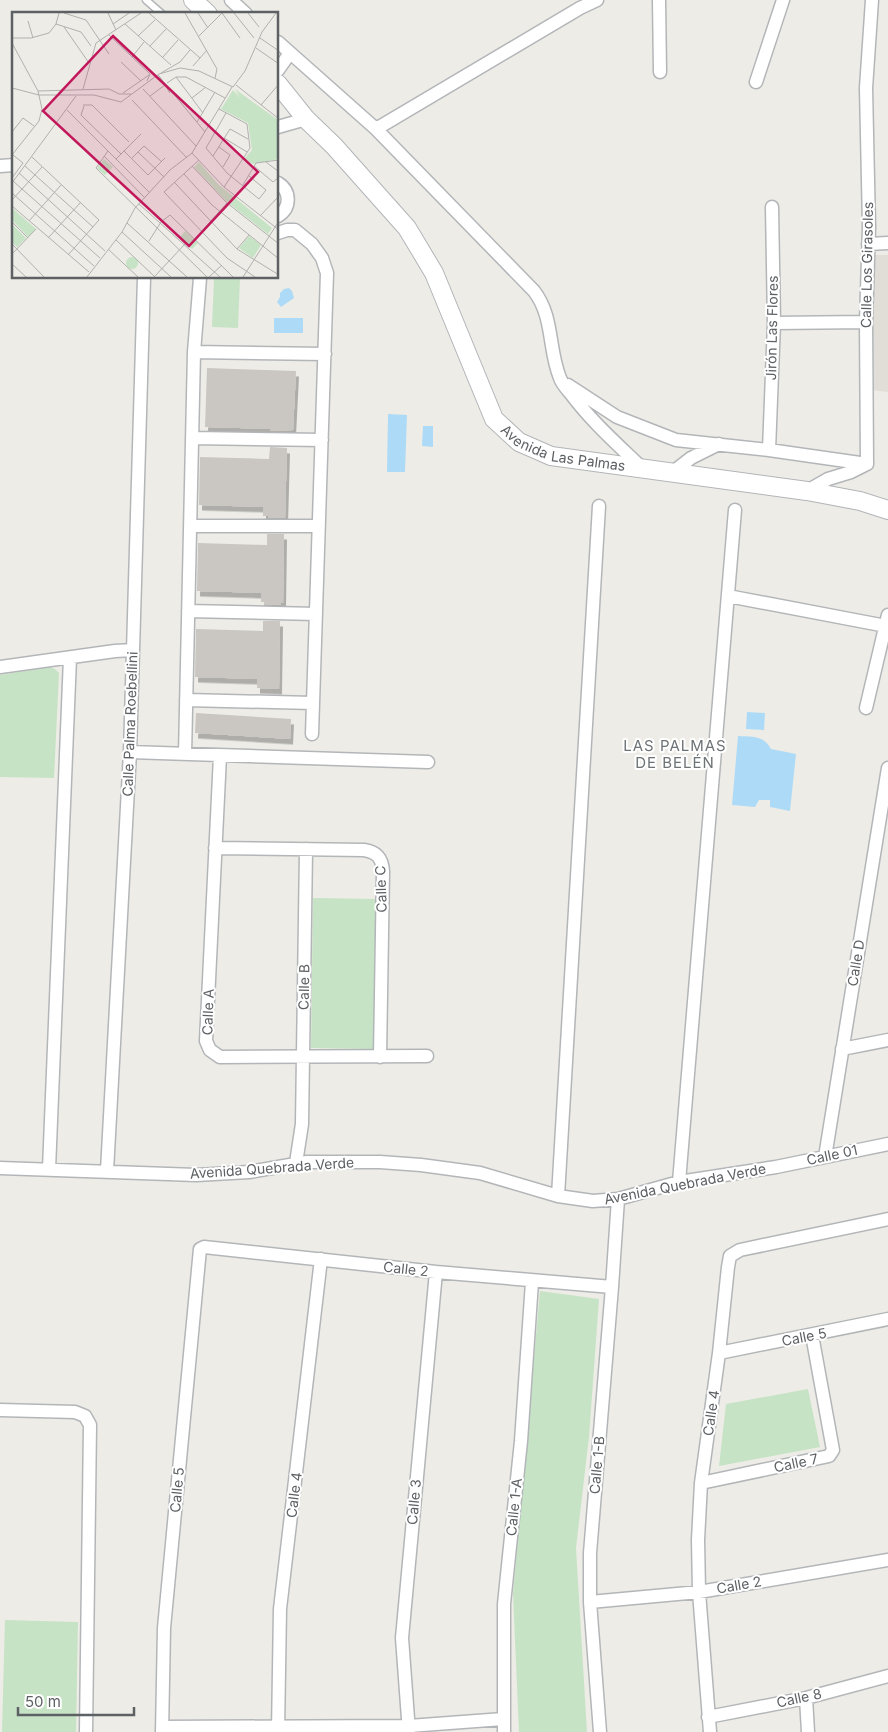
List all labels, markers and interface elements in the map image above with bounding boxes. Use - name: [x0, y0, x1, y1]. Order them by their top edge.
- inset map: [12, 12, 279, 279]
- street label: Calle Los Girasoles: [857, 202, 876, 328]
- street label: Jirón Las Flores: [762, 275, 781, 381]
- street label: Avenida Las Palmas: [498, 421, 627, 474]
- street label: Calle Palma Roebellini: [118, 651, 141, 797]
- district label: LAS PALMAS DE BELÉN: [623, 736, 727, 772]
- street label: Calle C: [371, 865, 390, 913]
- street label: Calle D: [843, 938, 868, 988]
- street label: Calle B: [295, 964, 312, 1010]
- street label: Calle A: [198, 988, 217, 1036]
- street label: Calle 01: [805, 1141, 859, 1168]
- street label: Avenida Quebrada Verde: [189, 1153, 355, 1182]
- street label: Avenida Quebrada Verde: [602, 1159, 767, 1208]
- street label: Calle 2: [383, 1258, 430, 1279]
- street label: Calle 5: [780, 1324, 828, 1349]
- street label: Calle 4: [699, 1389, 722, 1437]
- street label: Calle 1-B: [585, 1435, 608, 1495]
- street label: Calle 7: [772, 1450, 820, 1475]
- street label: Calle 5: [166, 1467, 187, 1513]
- street label: Calle 4: [282, 1471, 305, 1519]
- street label: Calle 1-A: [502, 1477, 525, 1537]
- street label: Calle 3: [403, 1478, 424, 1525]
- street label: Calle 2: [715, 1572, 763, 1597]
- scale bar: [18, 1684, 134, 1716]
- street label: Calle 8: [775, 1684, 823, 1711]
- text: 50 m: [25, 1692, 61, 1711]

